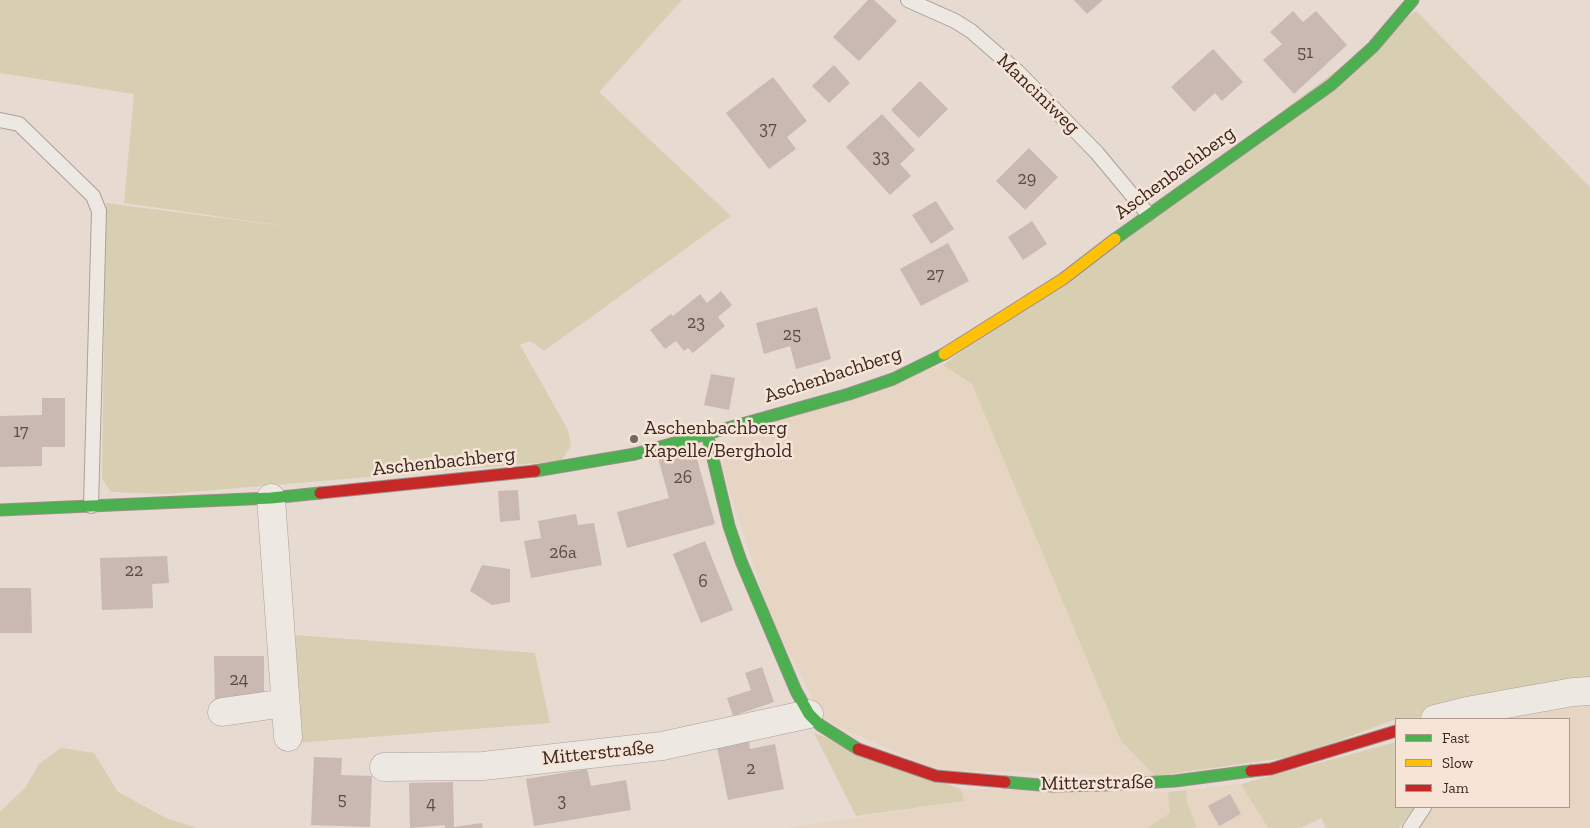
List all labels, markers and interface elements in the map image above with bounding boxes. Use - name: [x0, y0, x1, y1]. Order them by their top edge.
- house number: 51: [1297, 42, 1313, 64]
- street label: Manciniweg: [992, 49, 1084, 139]
- house number: 37: [759, 118, 777, 140]
- street label: Aschenbachberg: [1110, 121, 1240, 225]
- house number: 33: [872, 146, 890, 168]
- house number: 29: [1018, 168, 1036, 190]
- house number: 27: [926, 264, 944, 286]
- house number: 23: [687, 312, 705, 334]
- house number: 25: [783, 324, 801, 346]
- street label: Aschenbachberg: [761, 341, 905, 409]
- place label: Aschenbachberg Kapelle/Berghold: [644, 416, 792, 463]
- house number: 17: [13, 421, 29, 443]
- marker: Aschenbachberg Kapelle/Berghold: [628, 433, 640, 445]
- street label: Aschenbachberg: [372, 443, 516, 481]
- house number: 26: [674, 467, 692, 489]
- house number: 26a: [549, 542, 577, 564]
- house number: 22: [125, 560, 143, 582]
- house number: 6: [698, 571, 708, 593]
- house number: 24: [230, 669, 248, 691]
- legend: [1395, 718, 1570, 808]
- text: Fast: [1442, 729, 1470, 747]
- street label: Mitterstraße: [541, 735, 655, 771]
- text: Slow: [1442, 754, 1473, 772]
- house number: 2: [746, 758, 756, 780]
- street label: Mitterstraße: [1041, 770, 1153, 796]
- text: Jam: [1442, 779, 1469, 797]
- house number: 5: [337, 789, 347, 811]
- house number: 3: [558, 790, 566, 812]
- house number: 4: [426, 793, 436, 815]

